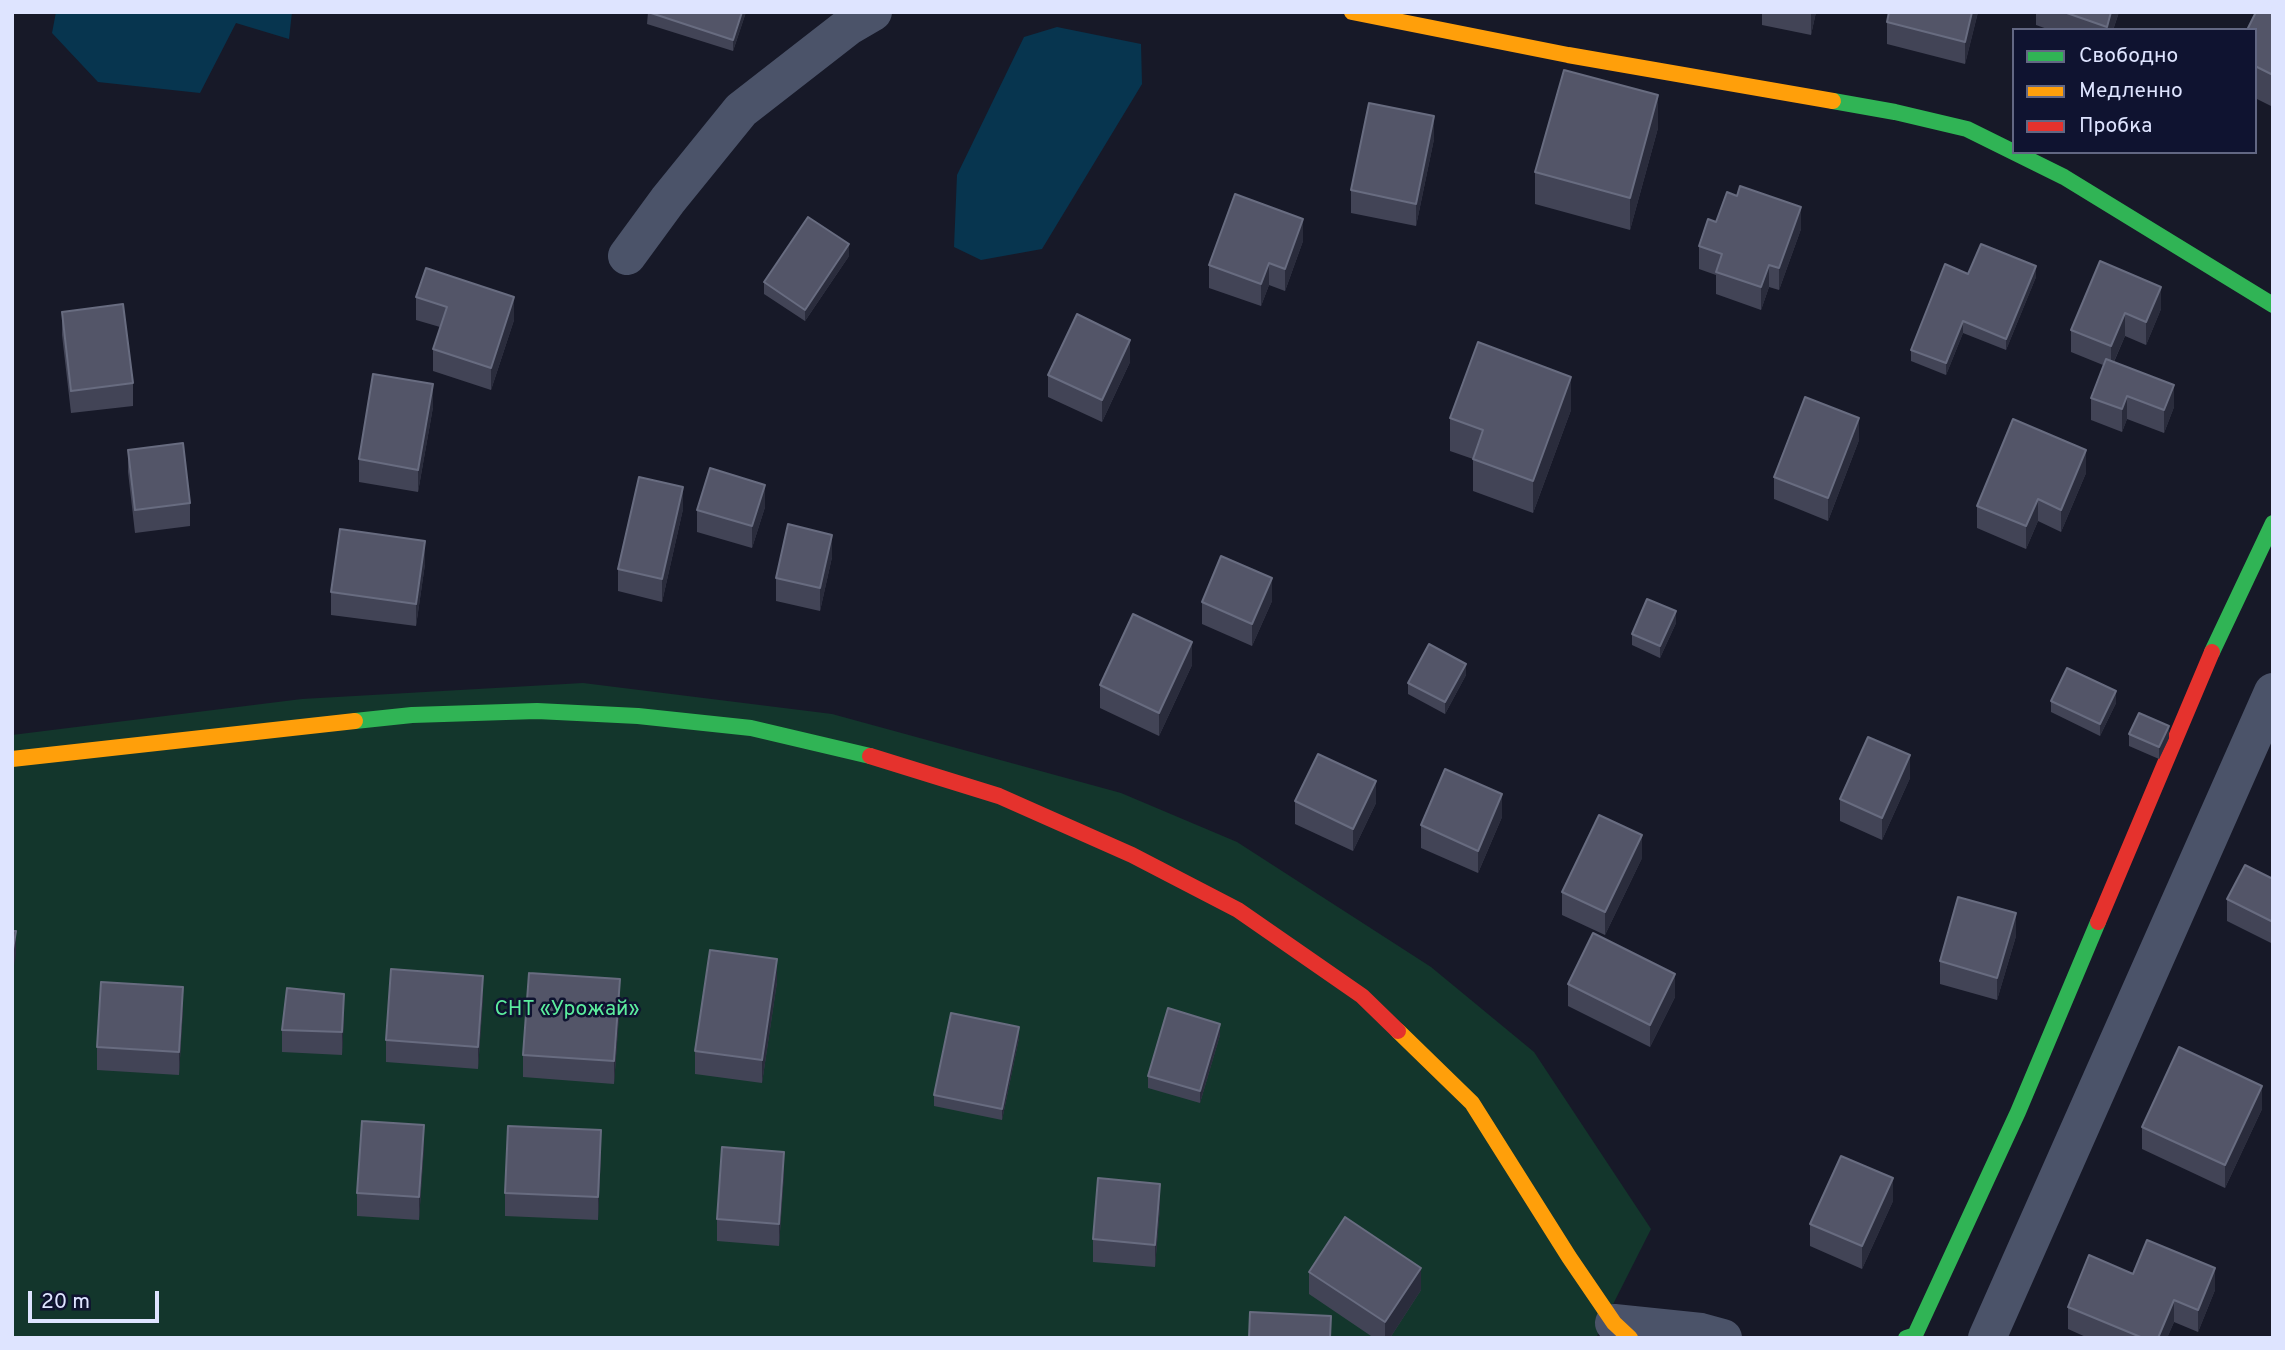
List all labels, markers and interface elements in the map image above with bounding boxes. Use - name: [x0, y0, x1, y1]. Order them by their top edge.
- legend: [2012, 28, 2257, 154]
- text: Свободно: [2079, 43, 2178, 70]
- text: Медленно: [2079, 78, 2183, 105]
- text: Пробка: [2079, 113, 2152, 140]
- park label: СНТ «Урожай»: [494, 998, 640, 1024]
- scale bar: [32, 1276, 163, 1320]
- text: 20 m: [41, 1289, 90, 1316]

